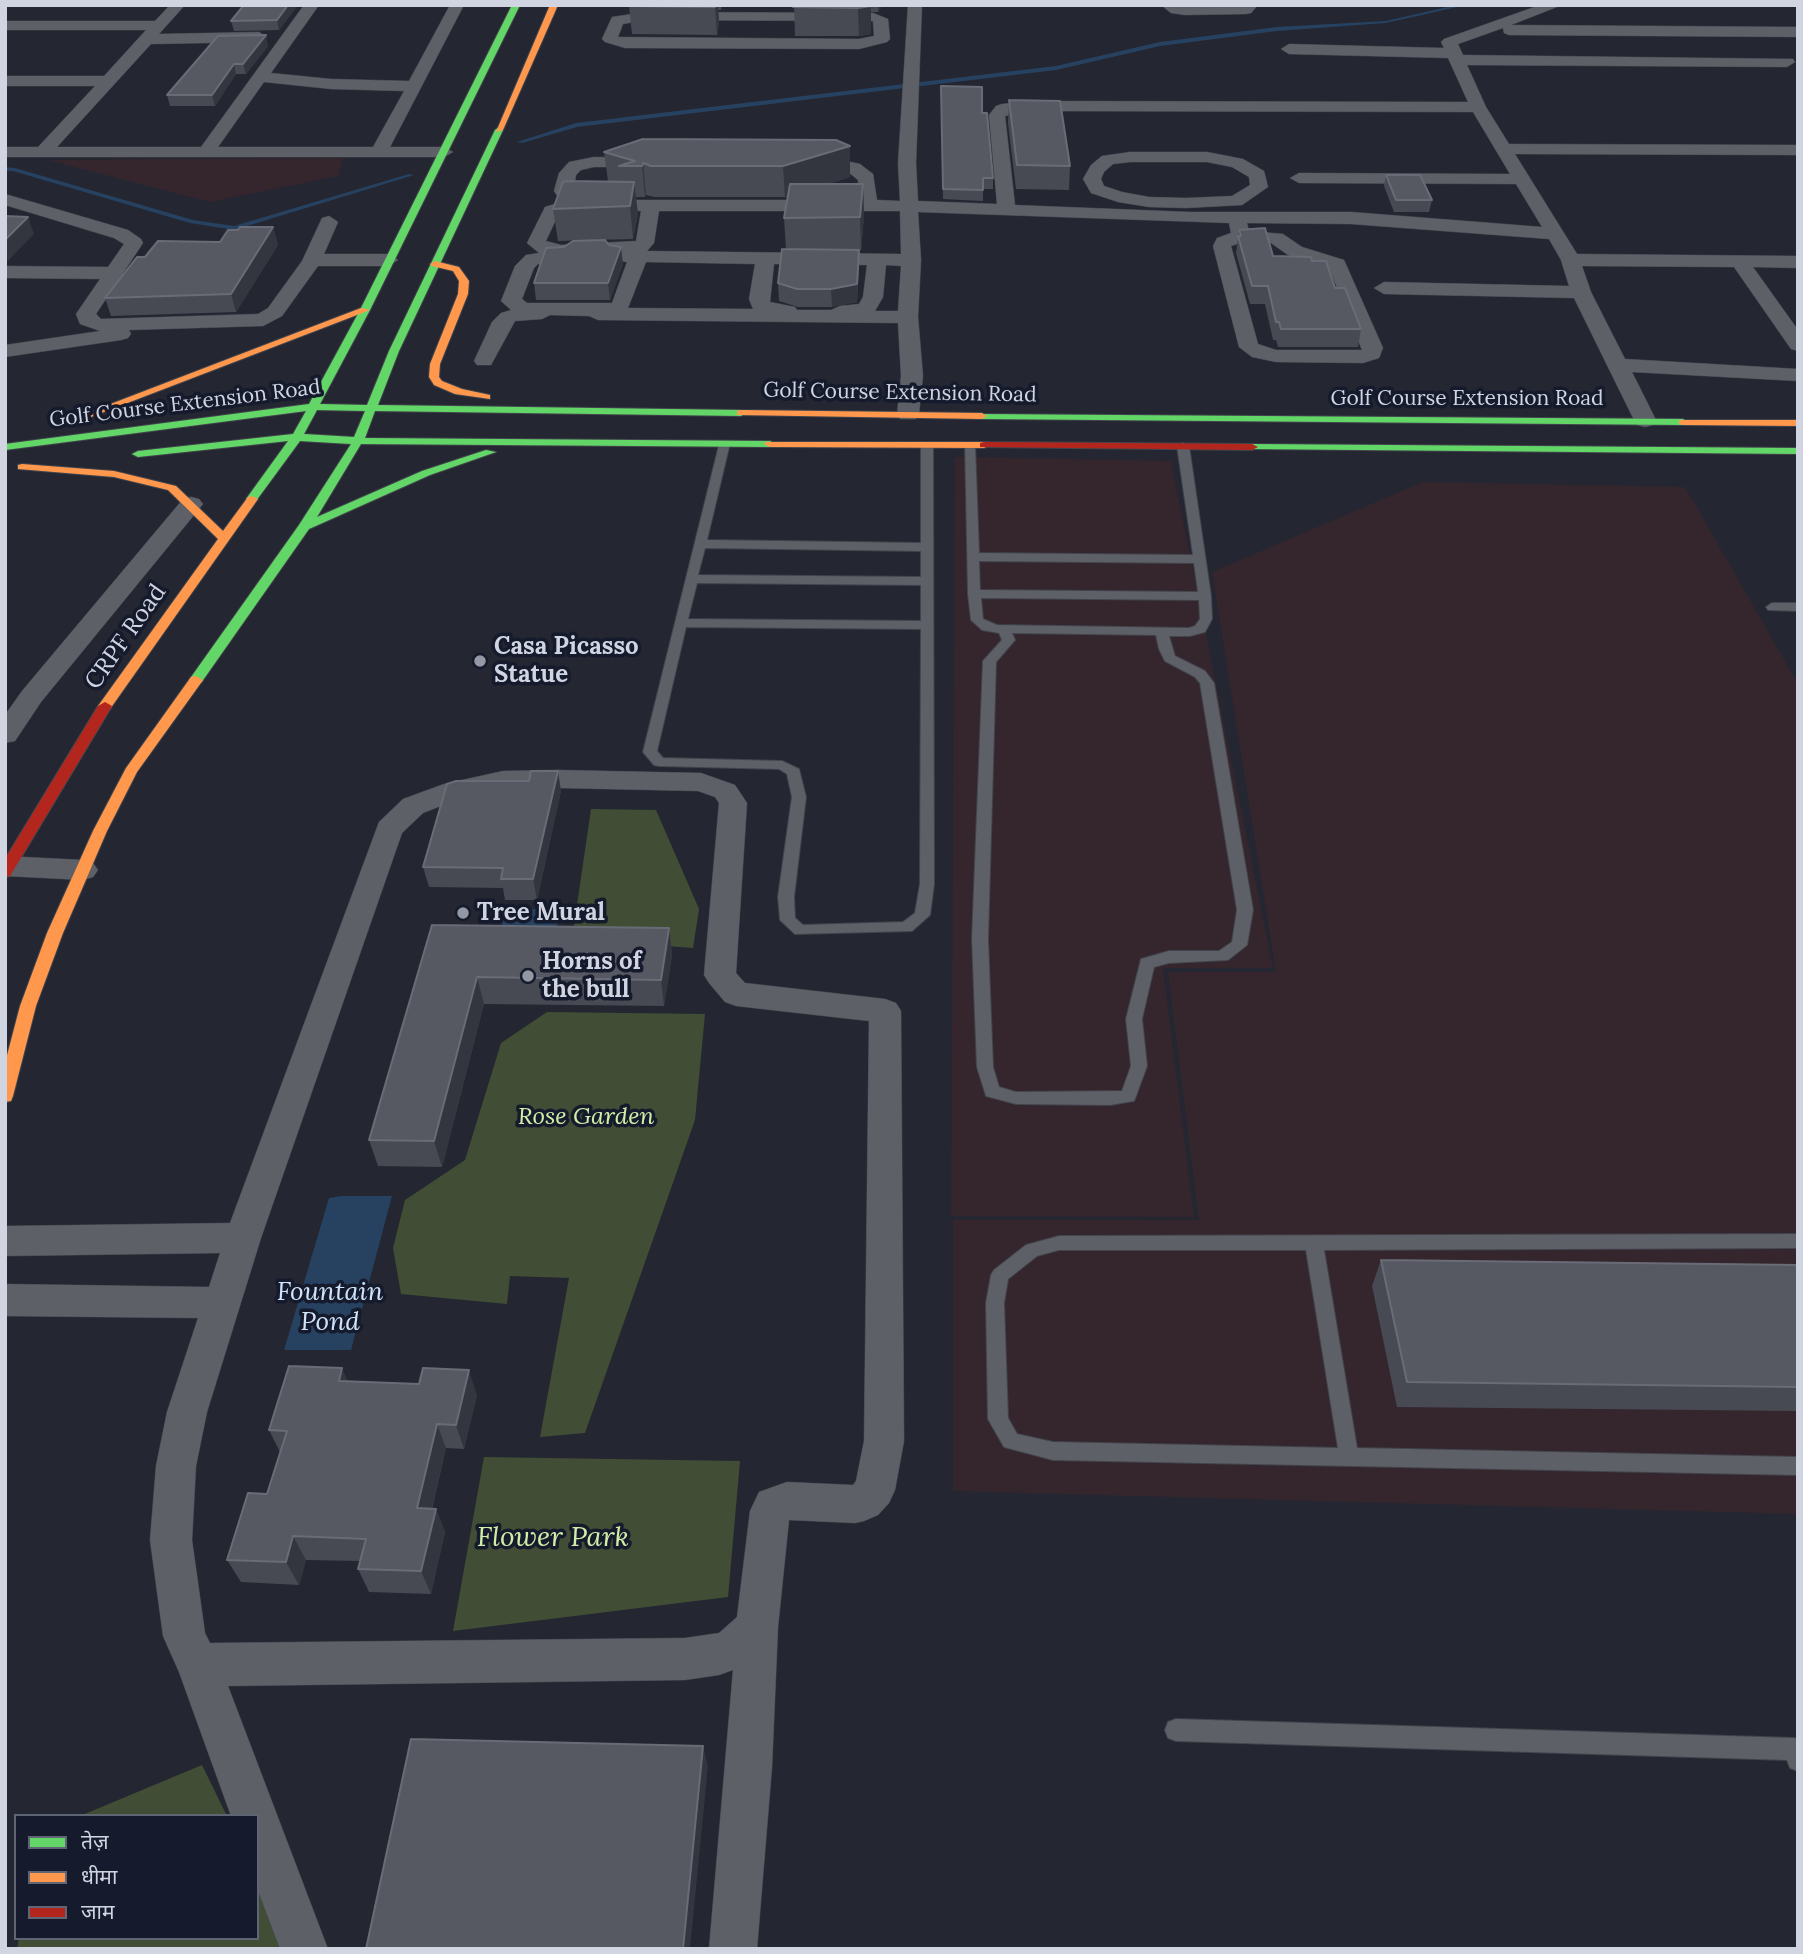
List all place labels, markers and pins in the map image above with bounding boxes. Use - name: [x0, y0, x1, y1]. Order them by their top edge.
- place label: Casa Picasso Statue: [494, 633, 639, 689]
- marker: Casa Picasso Statue: [472, 653, 488, 669]
- place label: Tree Mural: [477, 899, 605, 927]
- marker: Tree Mural: [455, 905, 471, 921]
- place label: Horns of the bull: [542, 948, 641, 1004]
- marker: Horns of the bull: [520, 968, 536, 984]

